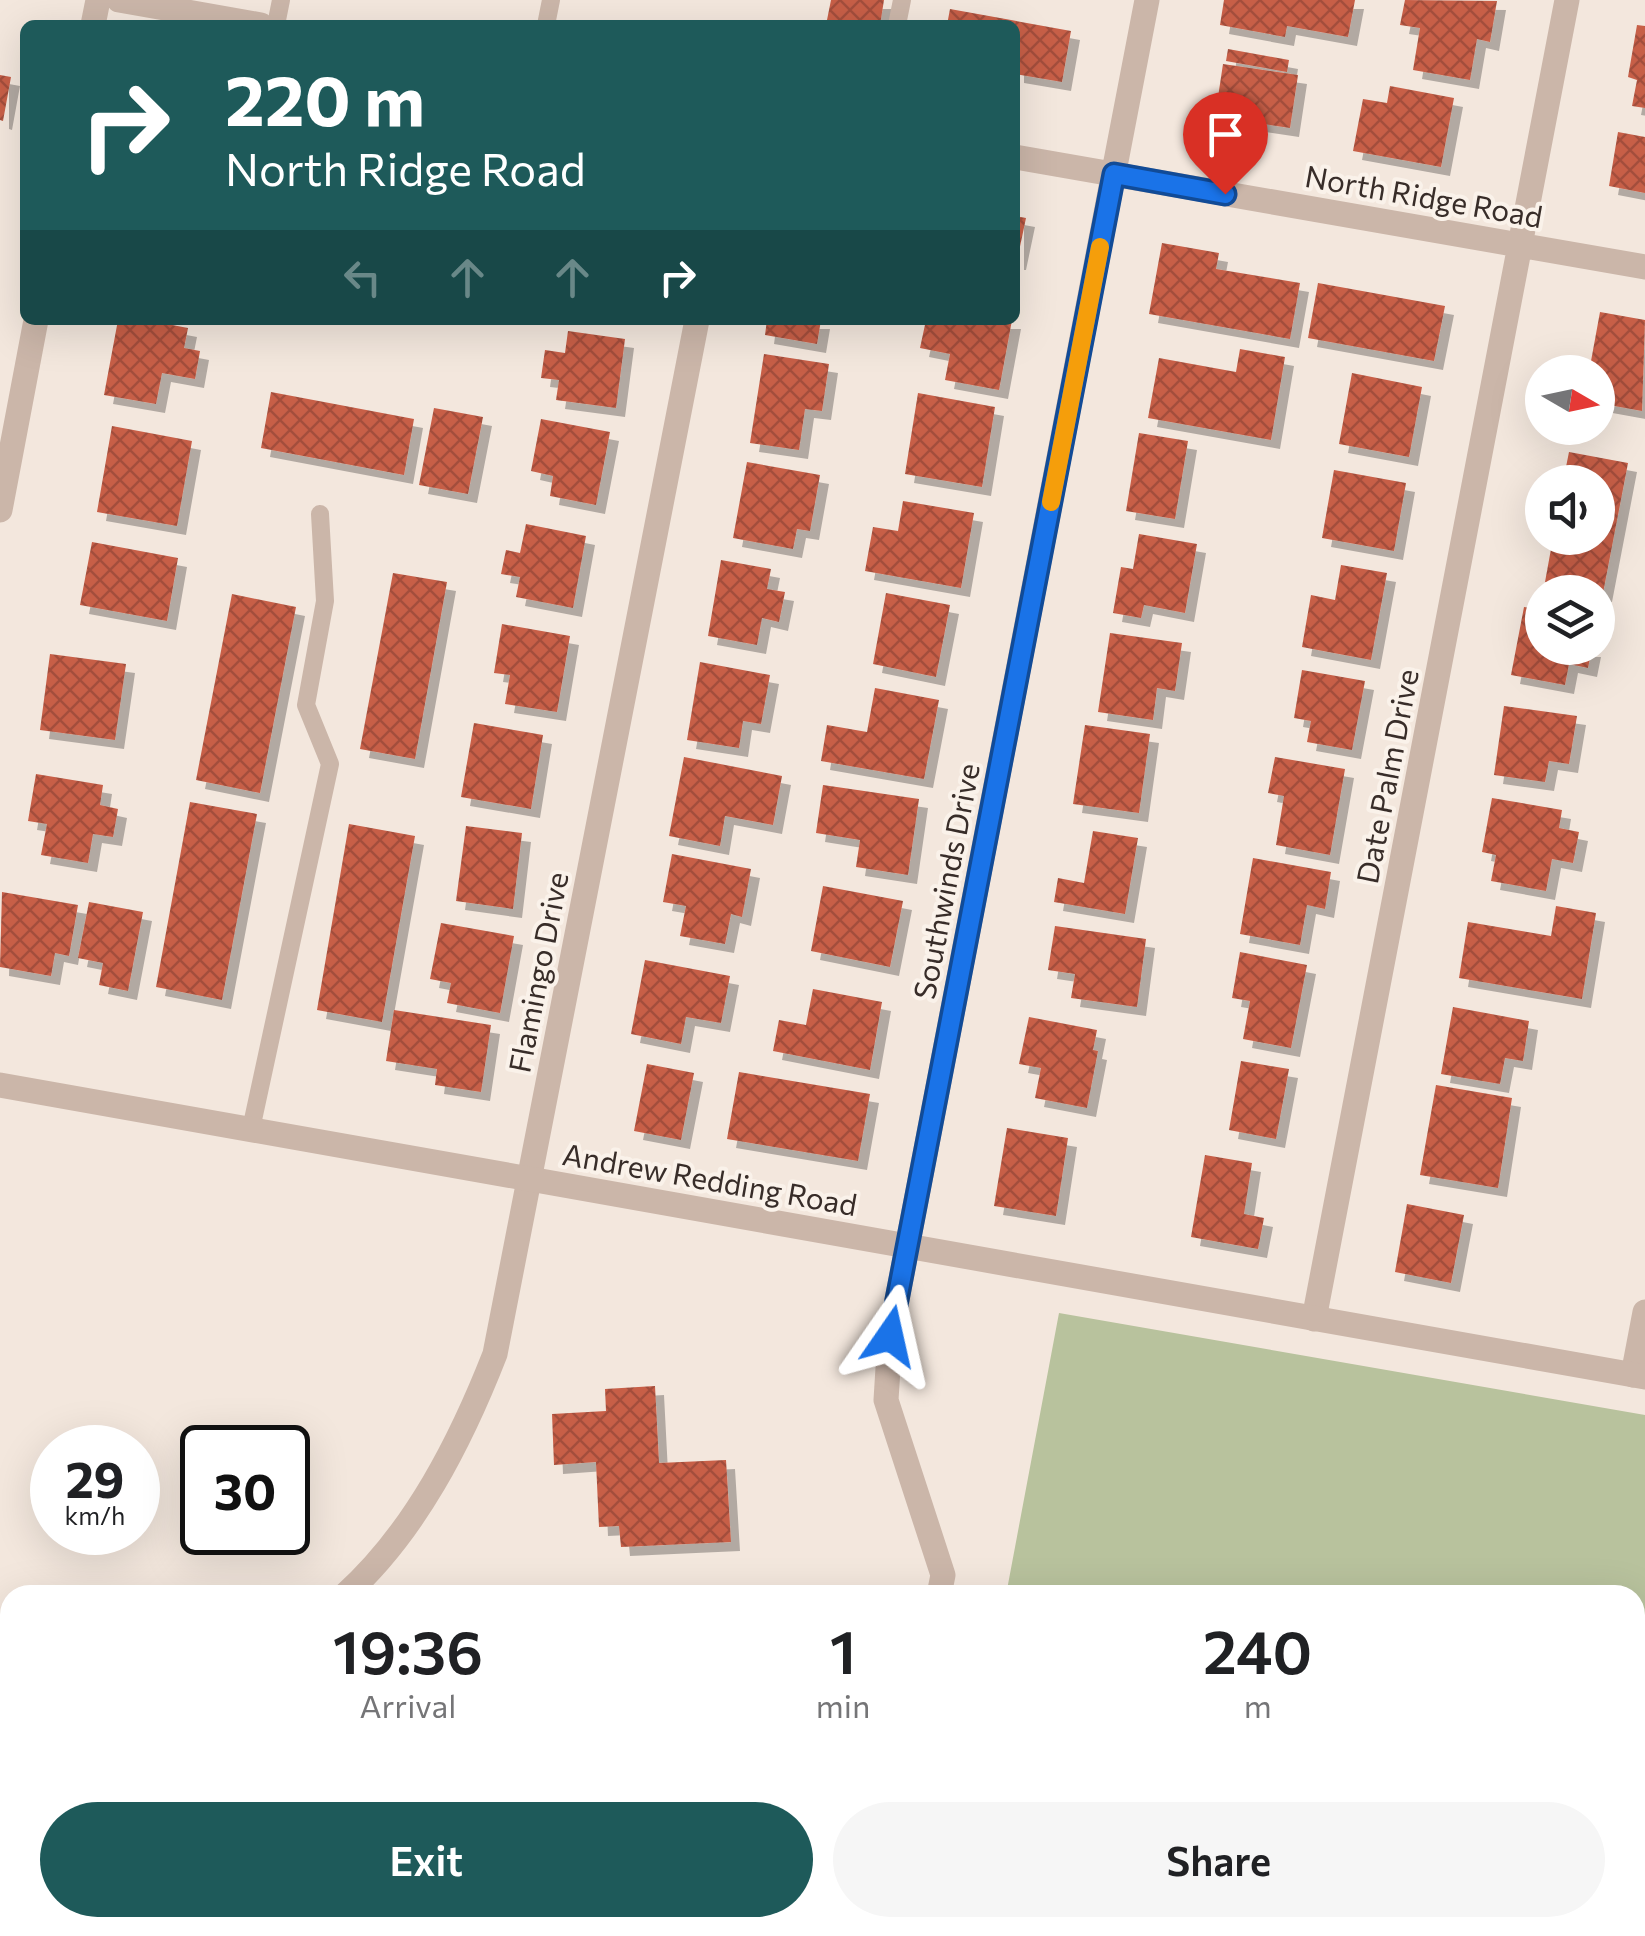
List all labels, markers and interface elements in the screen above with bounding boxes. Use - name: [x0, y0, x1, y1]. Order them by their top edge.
- text: 220 m: [225, 55, 425, 140]
- icon: right: [60, 60, 190, 190]
- pin: [1183, 92, 1268, 195]
- icon: arrive: [1198, 107, 1253, 162]
- text: North Ridge Road: [225, 140, 586, 195]
- street label: North Ridge Road: [1302, 156, 1546, 234]
- icon: left: [335, 250, 390, 305]
- icon: ahead: [440, 250, 495, 305]
- icon: ahead: [545, 250, 600, 305]
- icon: right: [650, 250, 705, 305]
- north arrow: [1525, 355, 1615, 445]
- map controls: [1525, 355, 1615, 665]
- button: sound: [1525, 465, 1615, 555]
- button: layers: [1525, 575, 1615, 665]
- street label: Date Palm Drive: [1347, 665, 1425, 887]
- street label: Southwinds Drive: [904, 760, 986, 1002]
- street label: Flamingo Drive: [499, 868, 575, 1076]
- street label: Andrew Redding Road: [560, 1134, 860, 1222]
- position arrow: [838, 1284, 942, 1388]
- speed limit sign: 30: [180, 1425, 310, 1555]
- text: 29: [65, 1447, 124, 1508]
- text: km/h: [65, 1500, 125, 1530]
- text: 19:36: [333, 1613, 483, 1686]
- text: 1: [830, 1613, 856, 1686]
- text: 240: [1203, 1613, 1312, 1686]
- text: Arrival: [360, 1685, 456, 1725]
- text: min: [816, 1685, 870, 1725]
- text: m: [1244, 1685, 1272, 1725]
- button: Exit: [40, 1802, 813, 1917]
- button: Share: [833, 1802, 1605, 1917]

